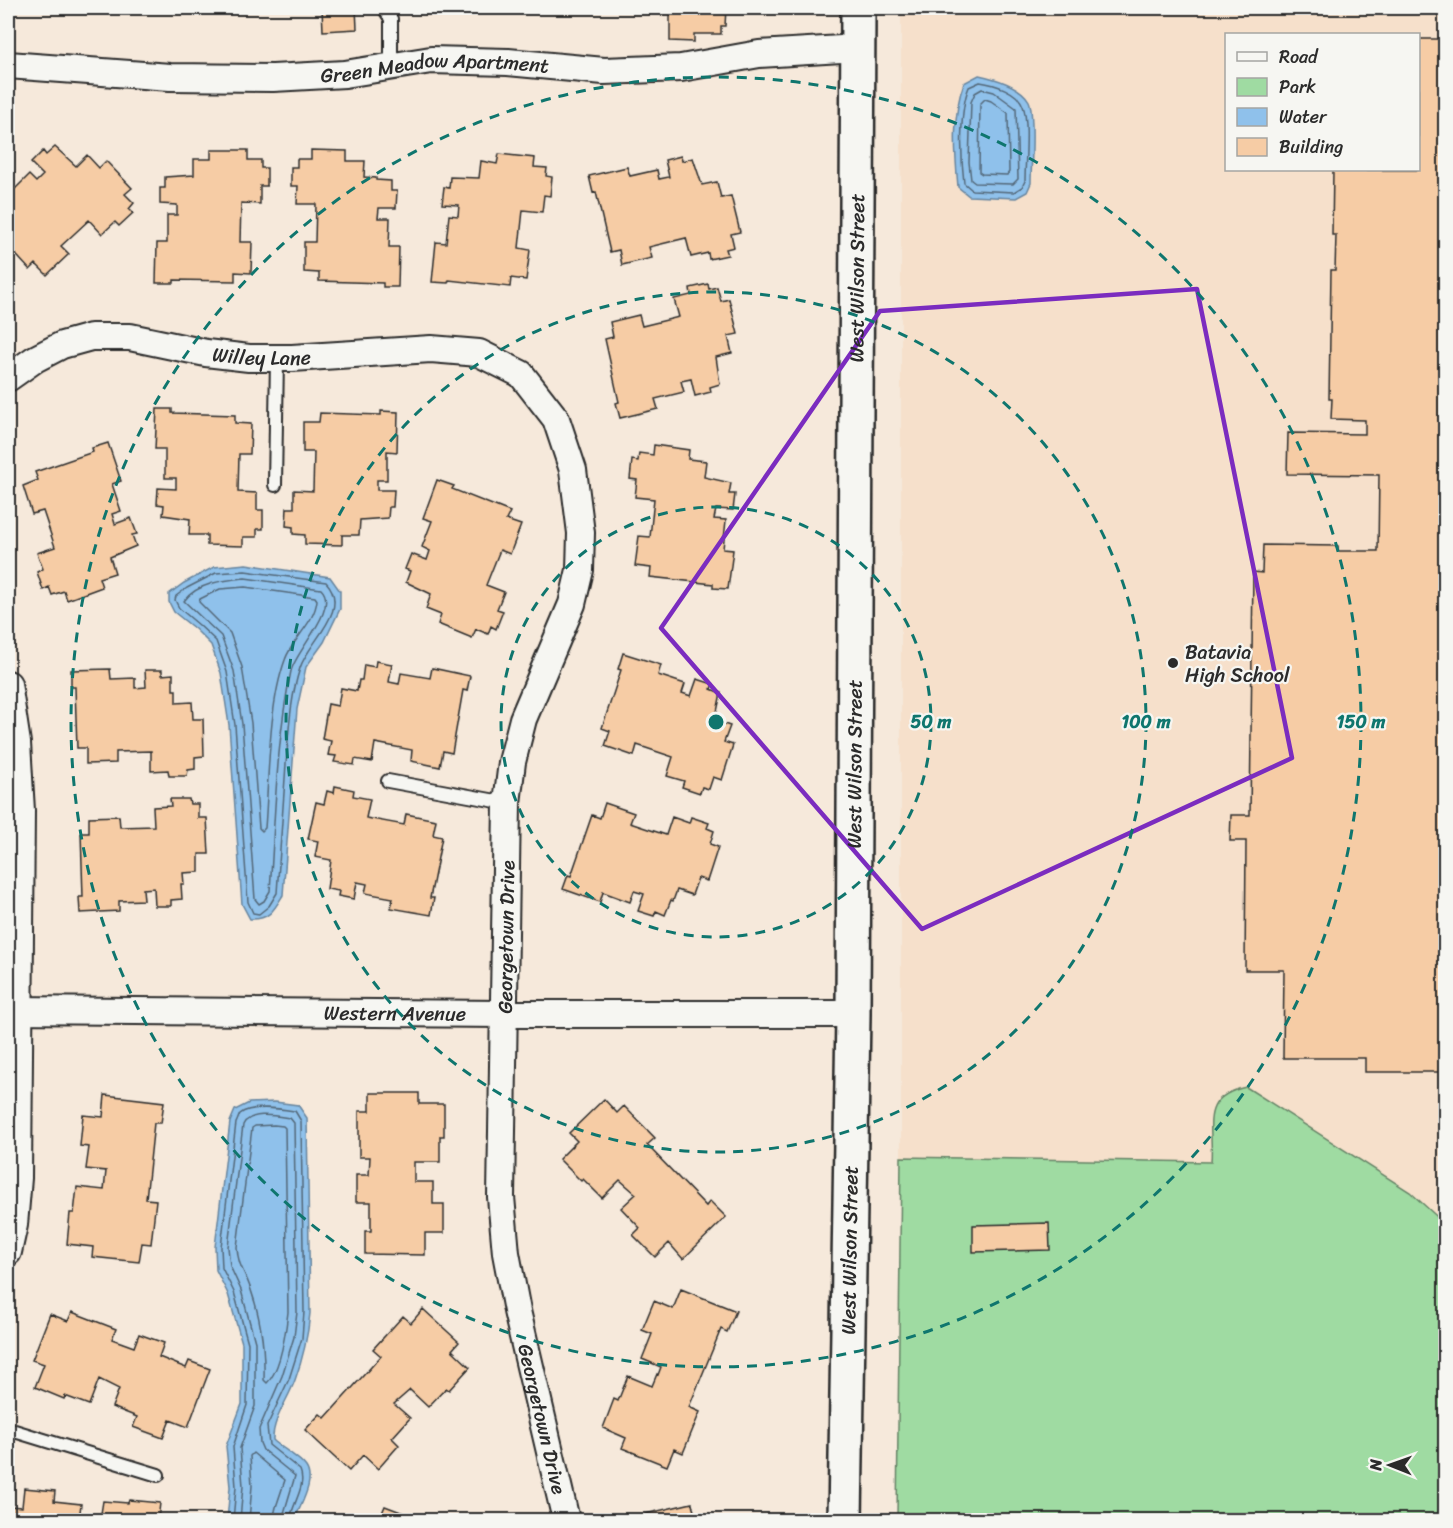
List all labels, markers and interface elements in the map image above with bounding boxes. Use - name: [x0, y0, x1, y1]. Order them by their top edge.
- legend: [1225, 33, 1420, 171]
- text: Road: [1279, 41, 1319, 73]
- street label: Green Meadow Apartment: [320, 43, 551, 93]
- text: Park: [1279, 71, 1316, 103]
- text: Water: [1279, 101, 1328, 133]
- text: Building: [1279, 131, 1343, 163]
- street label: West Wilson Street: [839, 193, 875, 363]
- street label: Willey Lane: [210, 337, 312, 376]
- place label: Batavia High School: [1185, 635, 1291, 693]
- marker: Batavia High School: [1166, 656, 1180, 670]
- street label: West Wilson Street: [837, 679, 873, 849]
- text: 50 m: [911, 706, 952, 738]
- text: 100 m: [1122, 706, 1171, 738]
- text: 150 m: [1337, 706, 1385, 738]
- centre of rings: [706, 712, 726, 732]
- street label: Georgetown Drive: [488, 860, 525, 1014]
- street label: Western Avenue: [324, 996, 466, 1032]
- street label: West Wilson Street: [831, 1165, 869, 1335]
- street label: Georgetown Drive: [507, 1340, 576, 1498]
- north arrow: [1360, 1435, 1420, 1495]
- text: N: [1361, 1458, 1390, 1472]

